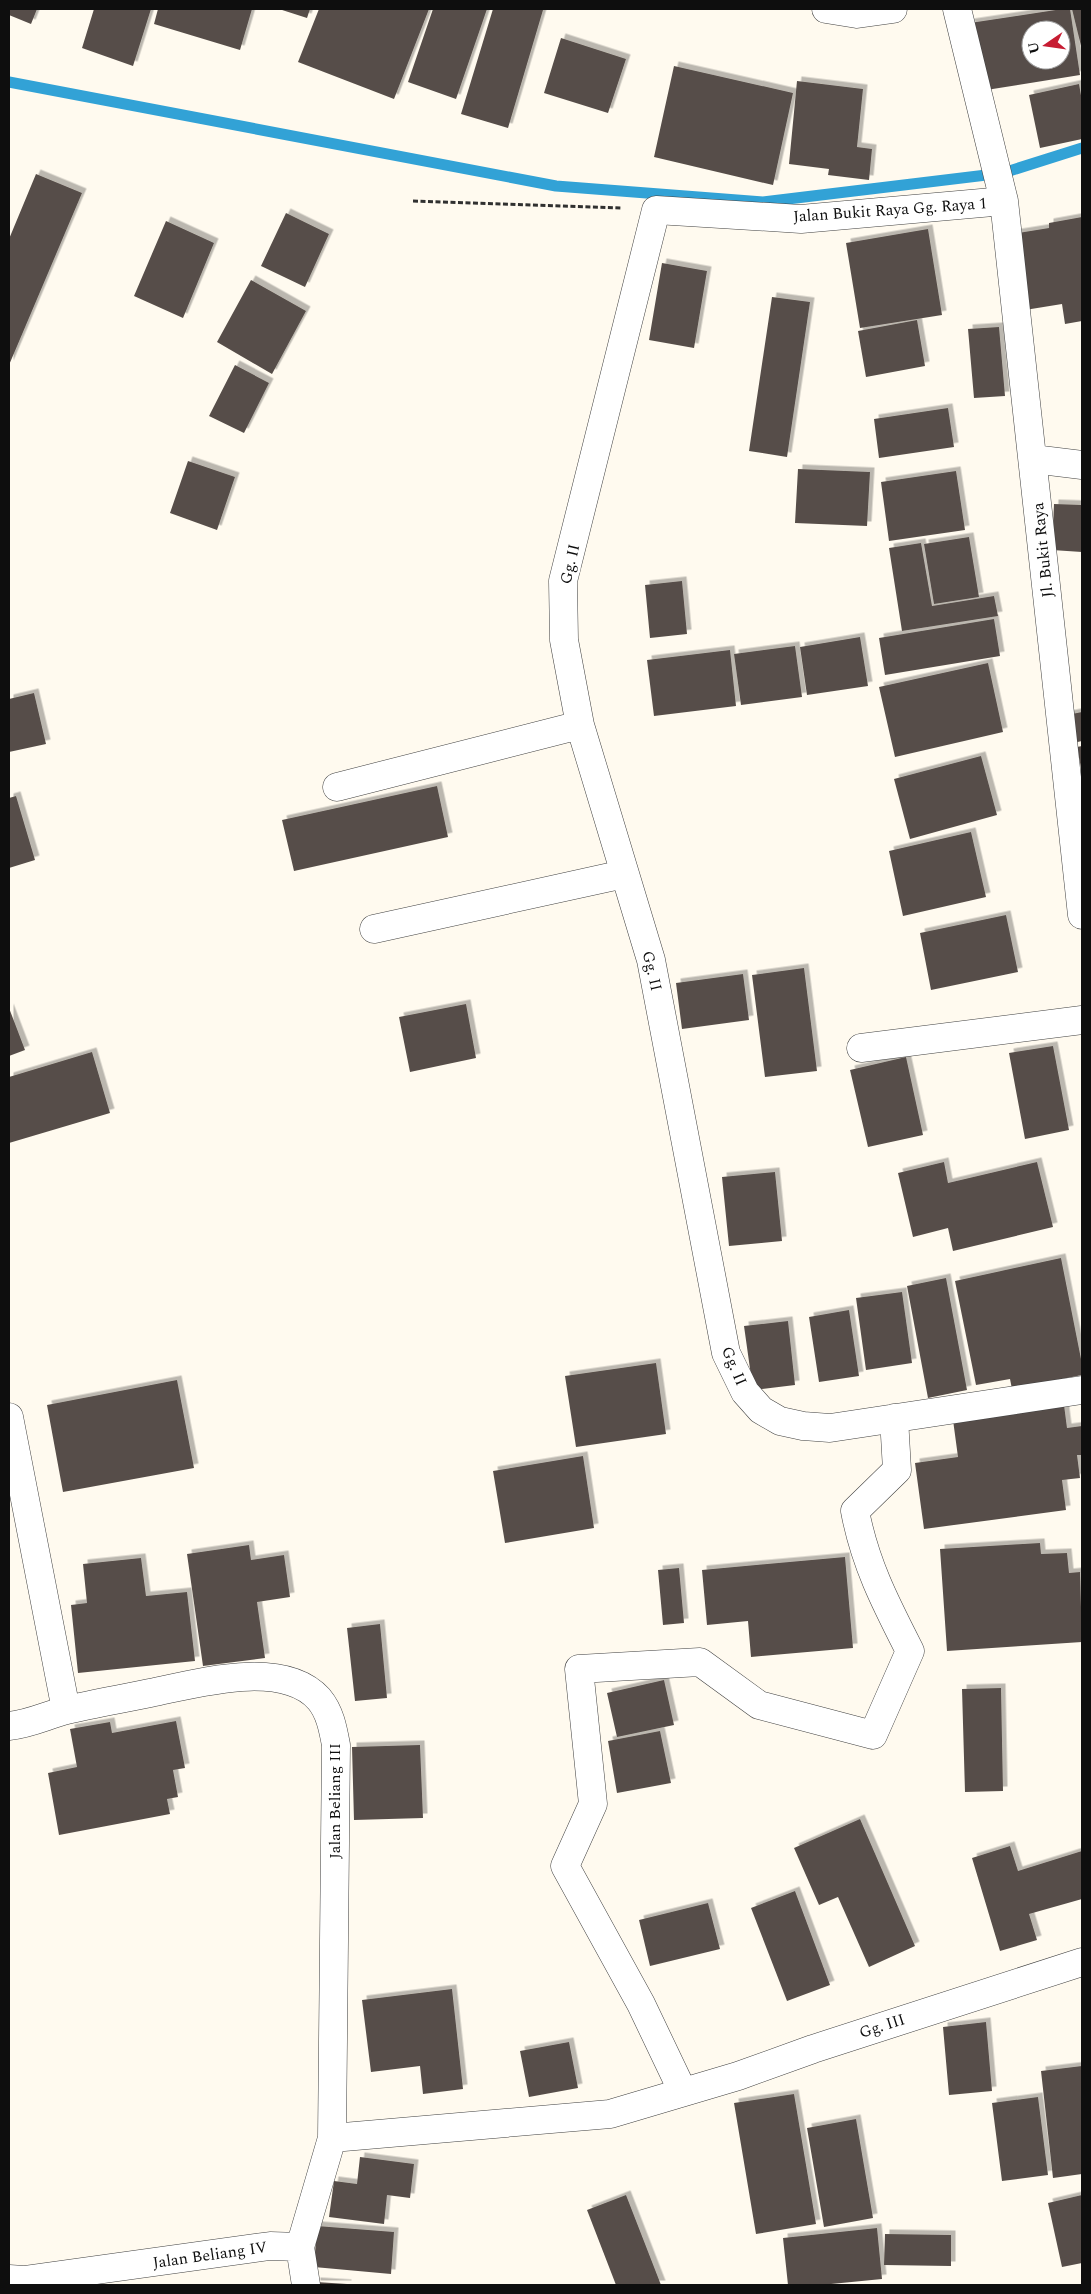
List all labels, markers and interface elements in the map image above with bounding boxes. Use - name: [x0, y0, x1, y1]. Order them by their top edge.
- north arrow: [1021, 20, 1071, 70]
- text: U: [1022, 39, 1045, 56]
- street label: Jalan Bukit Raya Gg. Raya 1: [792, 191, 988, 229]
- street label: Jl. Bukit Raya: [1026, 501, 1060, 599]
- street label: Gg. II: [554, 541, 586, 587]
- street label: Gg. II: [636, 948, 668, 994]
- street label: Gg. II: [715, 1343, 753, 1389]
- street label: Jalan Beliang III: [323, 1743, 347, 1859]
- street label: Gg. III: [856, 2007, 908, 2045]
- street label: Jalan Beliang IV: [151, 2235, 269, 2275]

